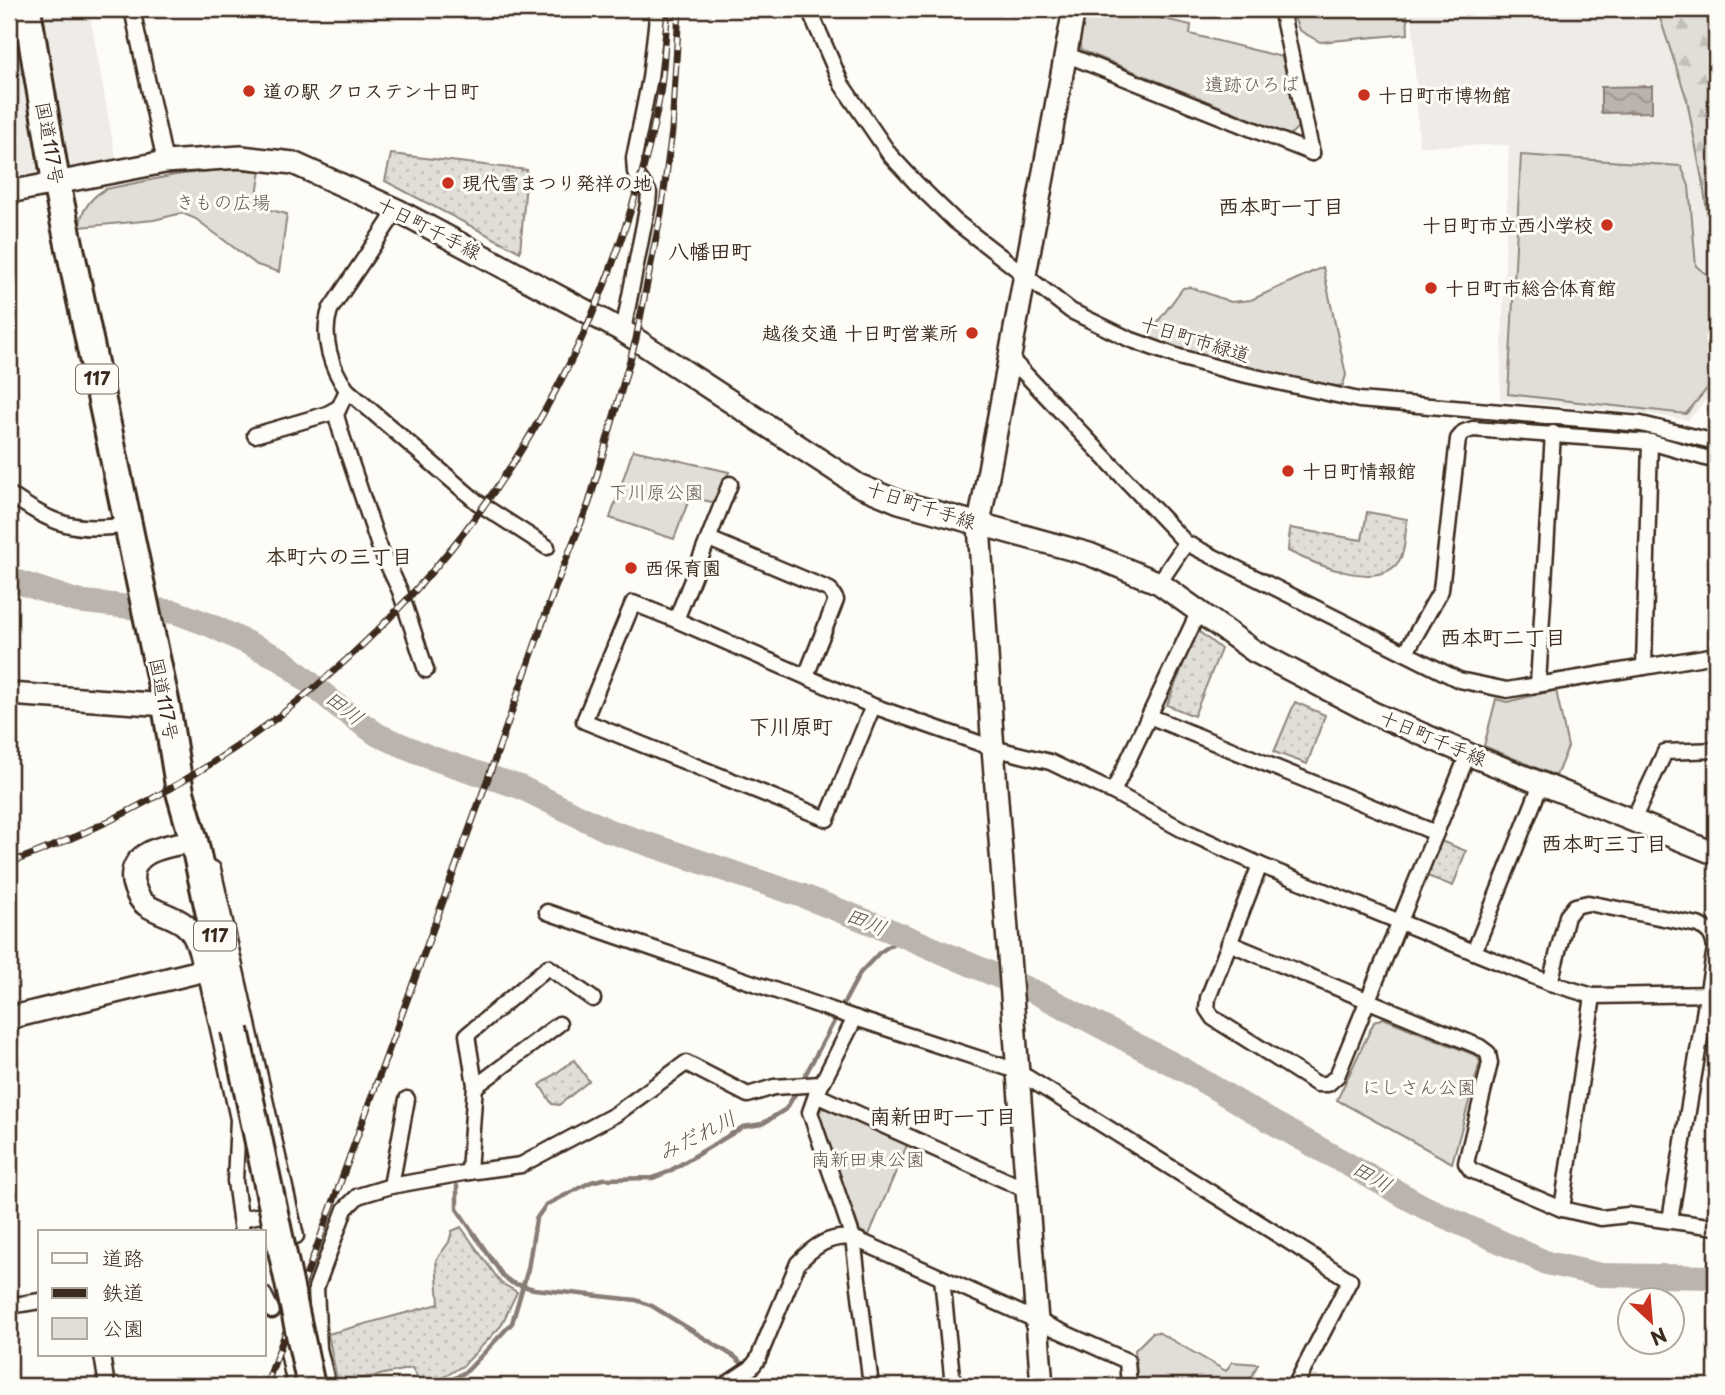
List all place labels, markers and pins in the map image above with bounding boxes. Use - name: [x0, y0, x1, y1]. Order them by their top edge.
- place label: 道の駅 クロステン十日町: [263, 76, 479, 104]
- place label: 十日町市博物館: [1378, 80, 1511, 108]
- marker: 道の駅 クロステン十日町: [241, 83, 257, 99]
- marker: 十日町市博物館: [1356, 87, 1372, 103]
- place label: 現代雪まつり発祥の地: [462, 168, 652, 196]
- marker: 現代雪まつり発祥の地: [440, 175, 456, 191]
- place label: 十日町市立西小学校: [1422, 210, 1593, 238]
- marker: 十日町市立西小学校: [1599, 217, 1615, 233]
- place label: 十日町市総合体育館: [1445, 273, 1616, 301]
- marker: 十日町市総合体育館: [1423, 280, 1439, 296]
- place label: 越後交通 十日町営業所: [762, 318, 958, 346]
- marker: 越後交通 十日町営業所: [964, 325, 980, 341]
- place label: 十日町情報館: [1302, 456, 1416, 484]
- marker: 十日町情報館: [1280, 463, 1296, 479]
- place label: 西保育園: [645, 553, 721, 581]
- marker: 西保育園: [623, 560, 639, 576]

